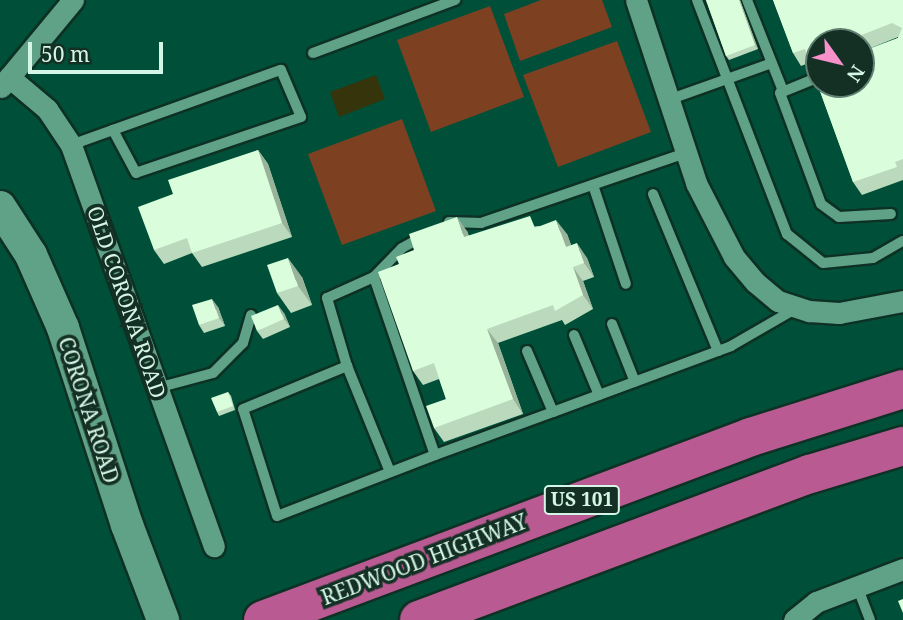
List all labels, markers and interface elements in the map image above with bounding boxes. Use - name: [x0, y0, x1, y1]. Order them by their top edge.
- scale bar: [32, 28, 166, 72]
- north arrow: [805, 28, 875, 98]
- text: 50 m: [41, 40, 90, 68]
- text: N: [841, 60, 871, 87]
- street label: OLD CORONA ROAD: [82, 203, 172, 401]
- street label: CORONA ROAD: [53, 334, 125, 486]
- road number: US 101: [544, 485, 620, 516]
- street label: REDWOOD HIGHWAY: [318, 508, 530, 610]

